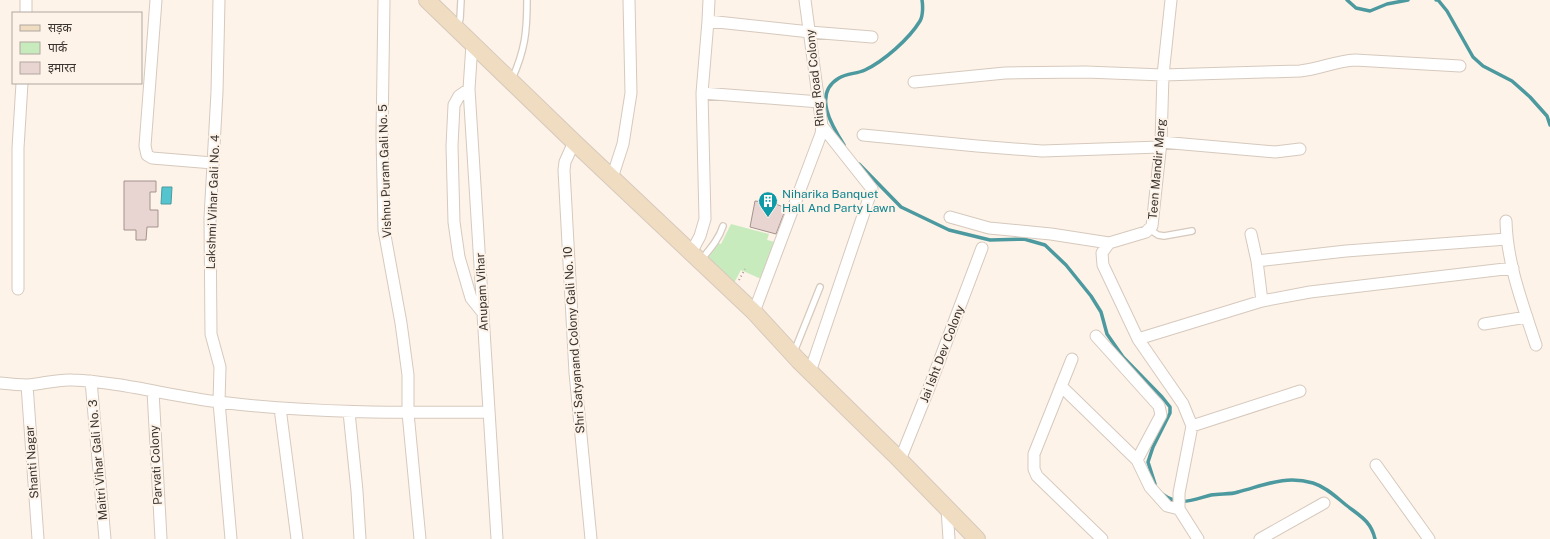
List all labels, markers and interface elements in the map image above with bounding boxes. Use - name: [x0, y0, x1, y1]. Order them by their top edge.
- legend: [12, 12, 142, 84]
- text: सड़क: [48, 21, 73, 35]
- street label: Ring Road Colony: [803, 28, 827, 127]
- text: पार्क: [48, 41, 68, 55]
- text: इमारत: [48, 61, 77, 75]
- street label: Vishnu Puram Gali No. 5: [376, 104, 394, 238]
- street label: Teen Mandir Marg: [1146, 118, 1168, 220]
- street label: Lakshmi Vihar Gali No. 4: [204, 134, 222, 270]
- place label: Niharika Banquet Hall And Party Lawn: [782, 187, 895, 215]
- building icon: Niharika Banquet Hall And Party Lawn: [757, 190, 779, 218]
- street label: Shri Satyanand Colony Gali No. 10: [560, 246, 588, 434]
- street label: Anupam Vihar: [473, 252, 491, 332]
- street label: Jai Isht Dev Colony: [917, 303, 967, 405]
- street label: Maitri Vihar Gali No. 3: [86, 399, 110, 521]
- street label: Parvati Colony: [147, 424, 165, 505]
- street label: Shanti Nagar: [22, 425, 42, 499]

